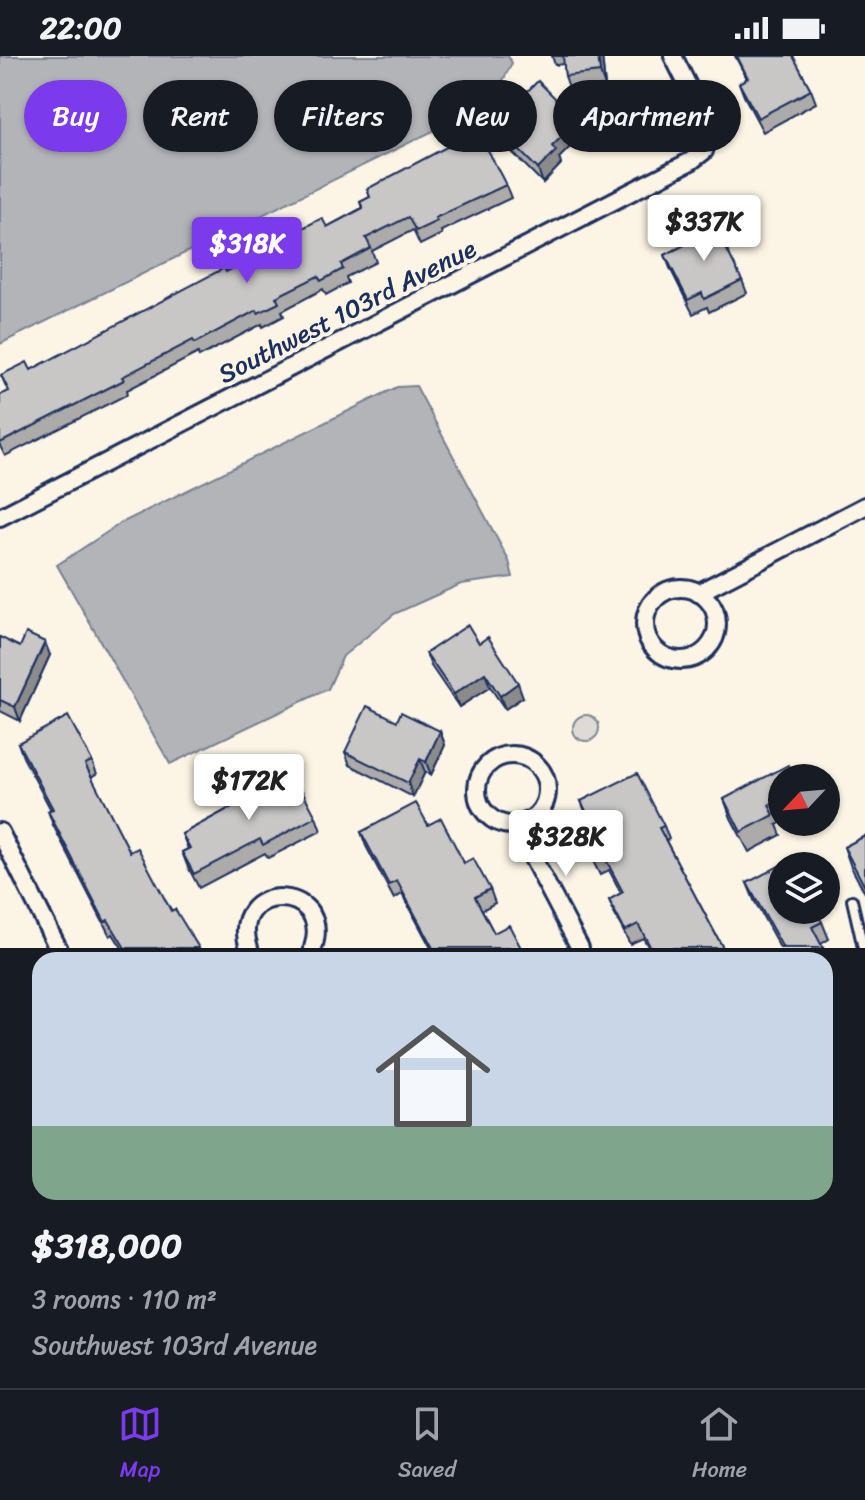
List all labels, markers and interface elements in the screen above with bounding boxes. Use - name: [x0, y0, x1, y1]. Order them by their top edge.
- text: 22:00: [40, 1, 122, 55]
- chip: Buy: [24, 80, 127, 152]
- chip: Rent: [143, 80, 258, 152]
- chip: Filters: [274, 80, 412, 152]
- chip: New: [428, 80, 537, 152]
- chip: Apartment: [553, 80, 741, 152]
- pin: $337K: [648, 195, 760, 263]
- text: $337K: [666, 198, 742, 244]
- pin: $318K: [191, 217, 303, 285]
- text: $318K: [210, 220, 284, 266]
- street label: Southwest 103rd Avenue: [210, 226, 485, 396]
- pin: $172K: [193, 754, 305, 822]
- text: $172K: [212, 757, 286, 803]
- north arrow: [768, 764, 840, 836]
- map controls: [768, 764, 840, 924]
- pin: $328K: [510, 810, 622, 878]
- text: $328K: [527, 813, 605, 859]
- button: layers: [768, 852, 840, 924]
- icon: home: [361, 1004, 505, 1148]
- text: $318,000: [32, 1216, 182, 1276]
- text: 3 rooms · 110 m²: [32, 1276, 217, 1322]
- text: Southwest 103rd Avenue: [32, 1322, 317, 1368]
- tab: Map: [118, 1402, 162, 1489]
- tab: Saved: [398, 1402, 456, 1489]
- tab: Home: [692, 1402, 747, 1489]

